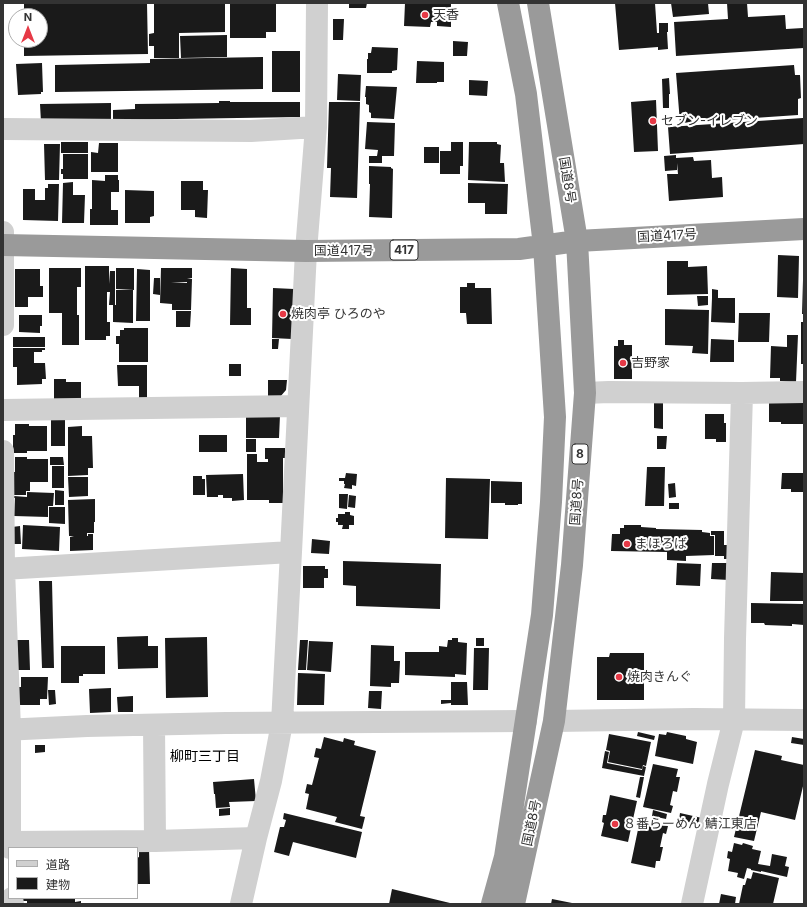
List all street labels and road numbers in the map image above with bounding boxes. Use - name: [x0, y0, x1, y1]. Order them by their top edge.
- street label: 国道8号: [556, 156, 578, 204]
- street label: 国道417号: [637, 227, 697, 245]
- road number: 417: [390, 240, 418, 260]
- street label: 国道417号: [314, 243, 374, 259]
- road number: 8: [572, 444, 588, 464]
- street label: 国道8号: [568, 478, 586, 526]
- street label: 国道8号: [519, 798, 545, 848]

